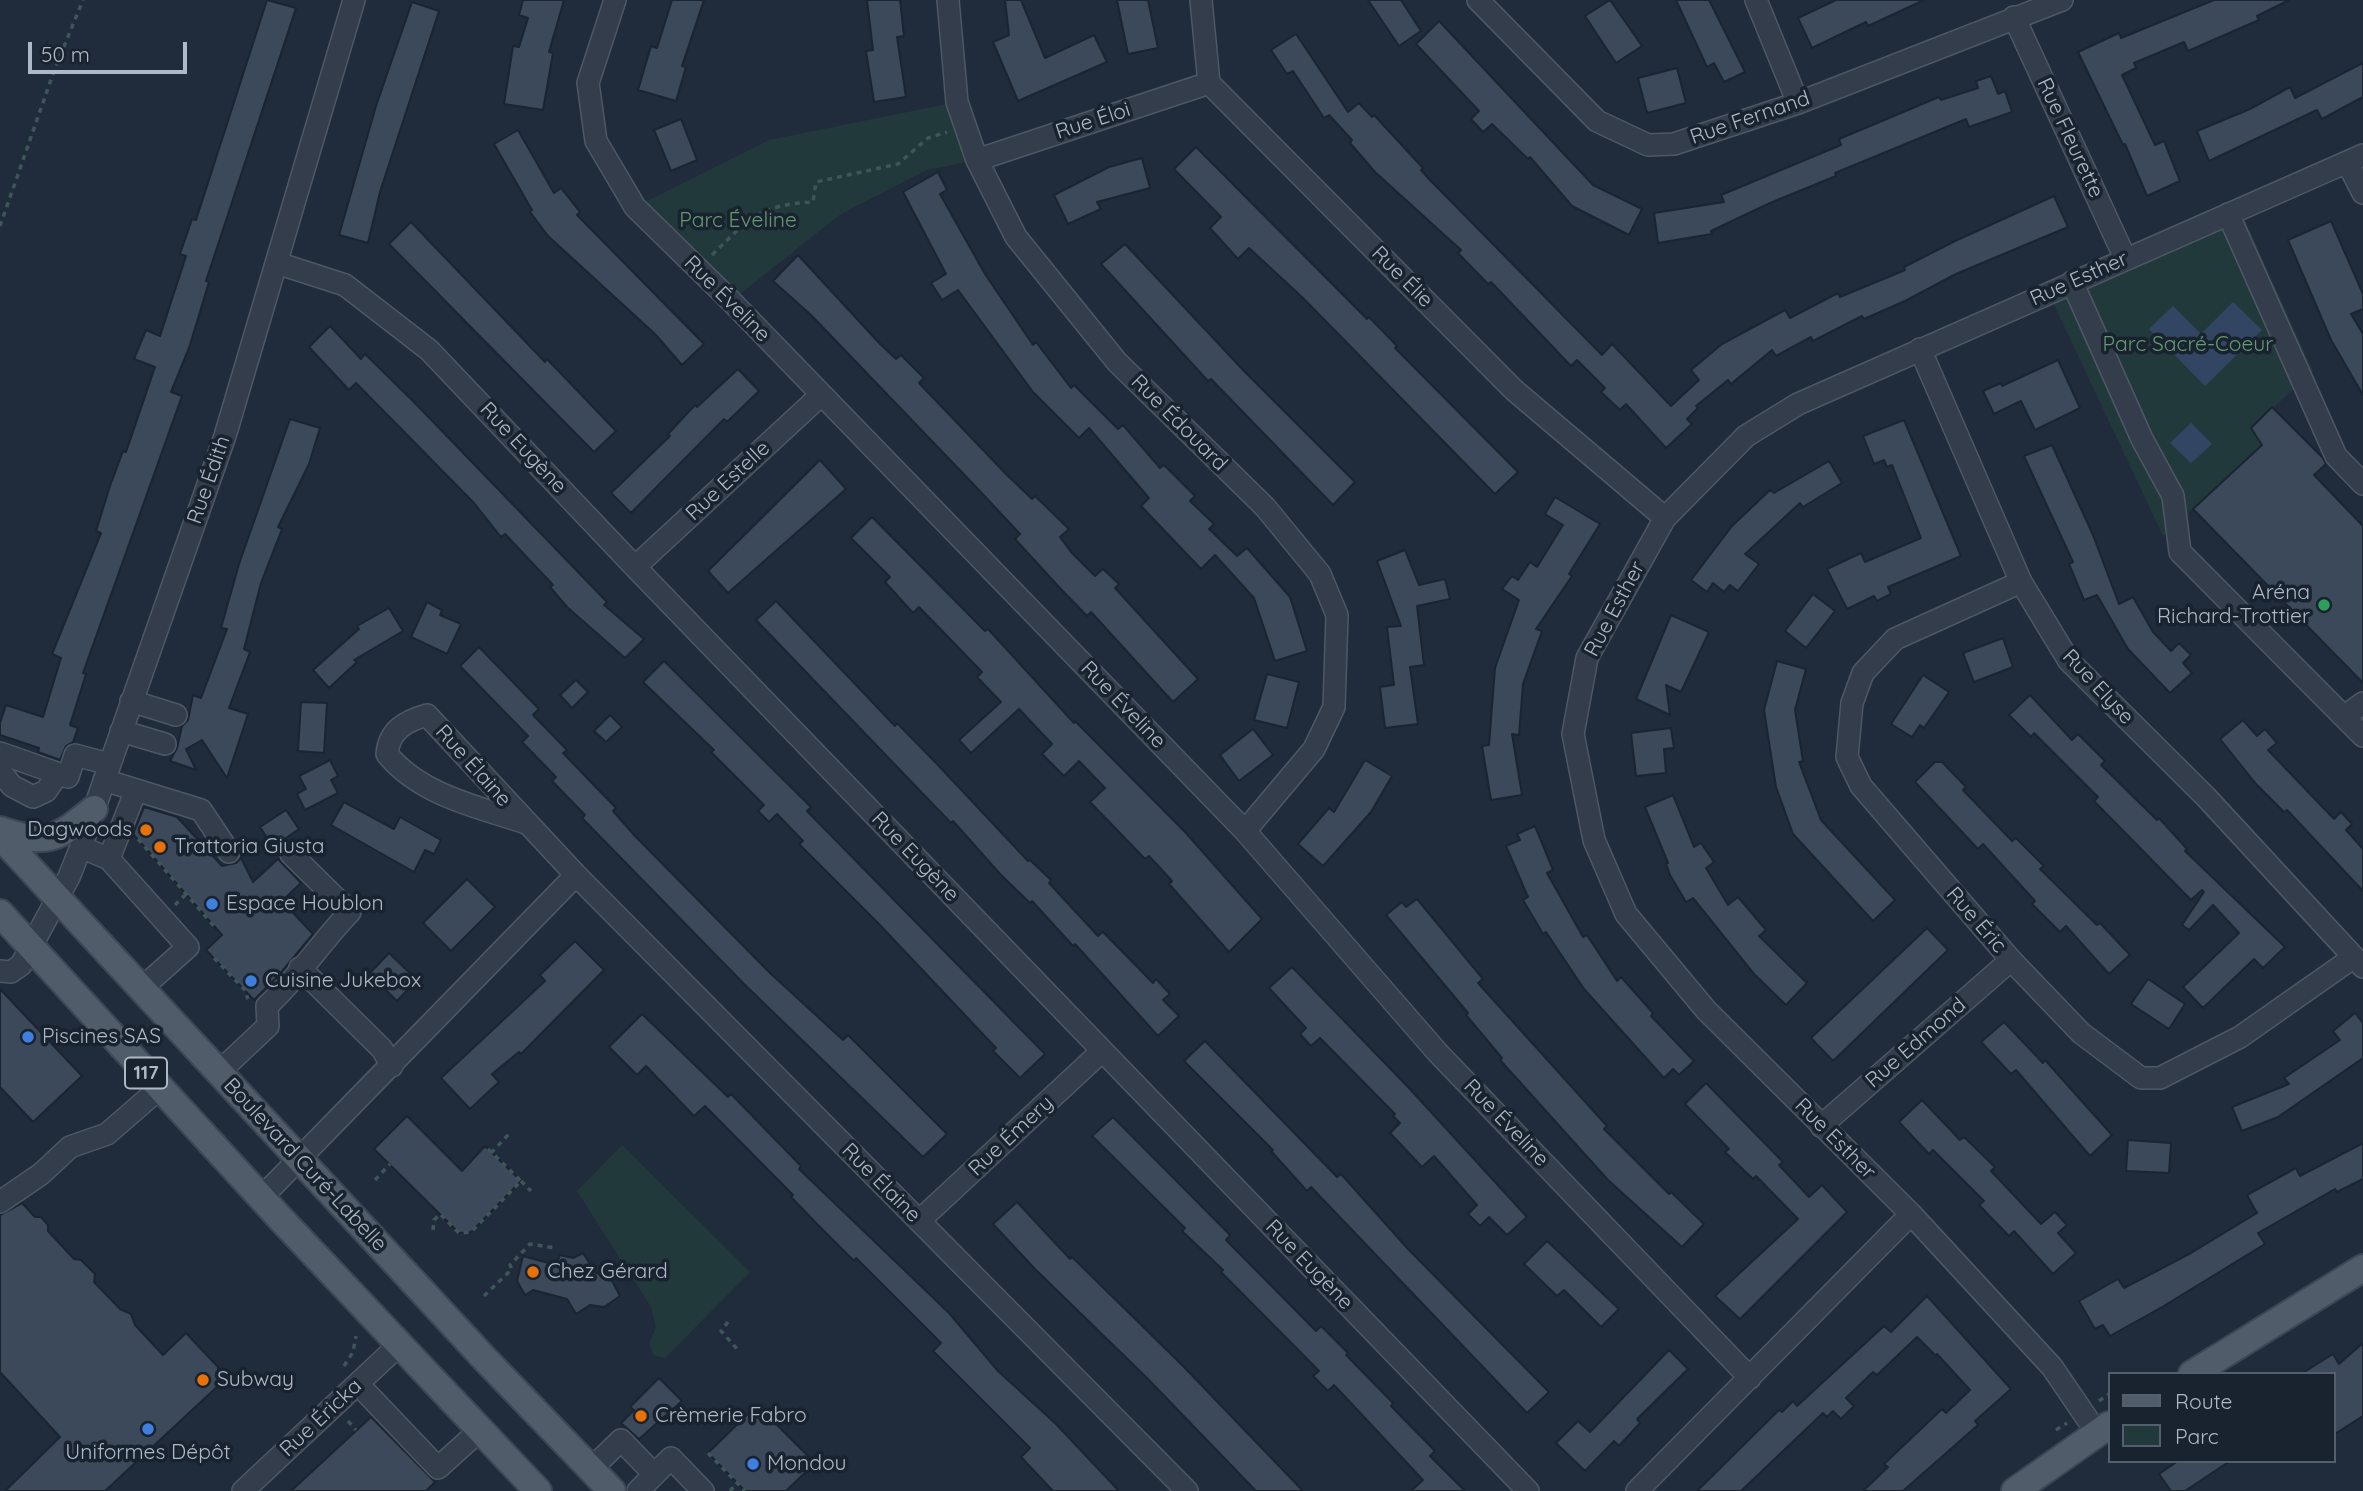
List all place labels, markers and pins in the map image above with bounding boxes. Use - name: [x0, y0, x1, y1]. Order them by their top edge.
- place label: Aréna Richard-Trottier: [2157, 580, 2310, 630]
- marker: Aréna Richard-Trottier: [2316, 597, 2332, 613]
- place label: Dagwoods: [27, 817, 132, 843]
- marker: Dagwoods: [138, 822, 154, 838]
- place label: Trattoria Giusta: [174, 834, 325, 860]
- marker: Trattoria Giusta: [152, 839, 168, 855]
- place label: Espace Houblon: [226, 891, 384, 917]
- marker: Espace Houblon: [204, 896, 220, 912]
- place label: Cuisine Jukebox: [265, 968, 421, 994]
- marker: Cuisine Jukebox: [243, 973, 259, 989]
- place label: Piscines SAS: [42, 1024, 161, 1050]
- marker: Piscines SAS: [20, 1029, 36, 1045]
- place label: Chez Gérard: [547, 1259, 668, 1285]
- marker: Chez Gérard: [525, 1264, 541, 1280]
- place label: Subway: [217, 1367, 294, 1393]
- marker: Subway: [195, 1372, 211, 1388]
- place label: Crèmerie Fabro: [655, 1403, 807, 1429]
- marker: Crèmerie Fabro: [633, 1408, 649, 1424]
- marker: Uniformes Dépôt: [140, 1421, 156, 1437]
- place label: Uniformes Dépôt: [65, 1440, 231, 1466]
- place label: Mondou: [767, 1451, 847, 1477]
- marker: Mondou: [745, 1456, 761, 1472]

